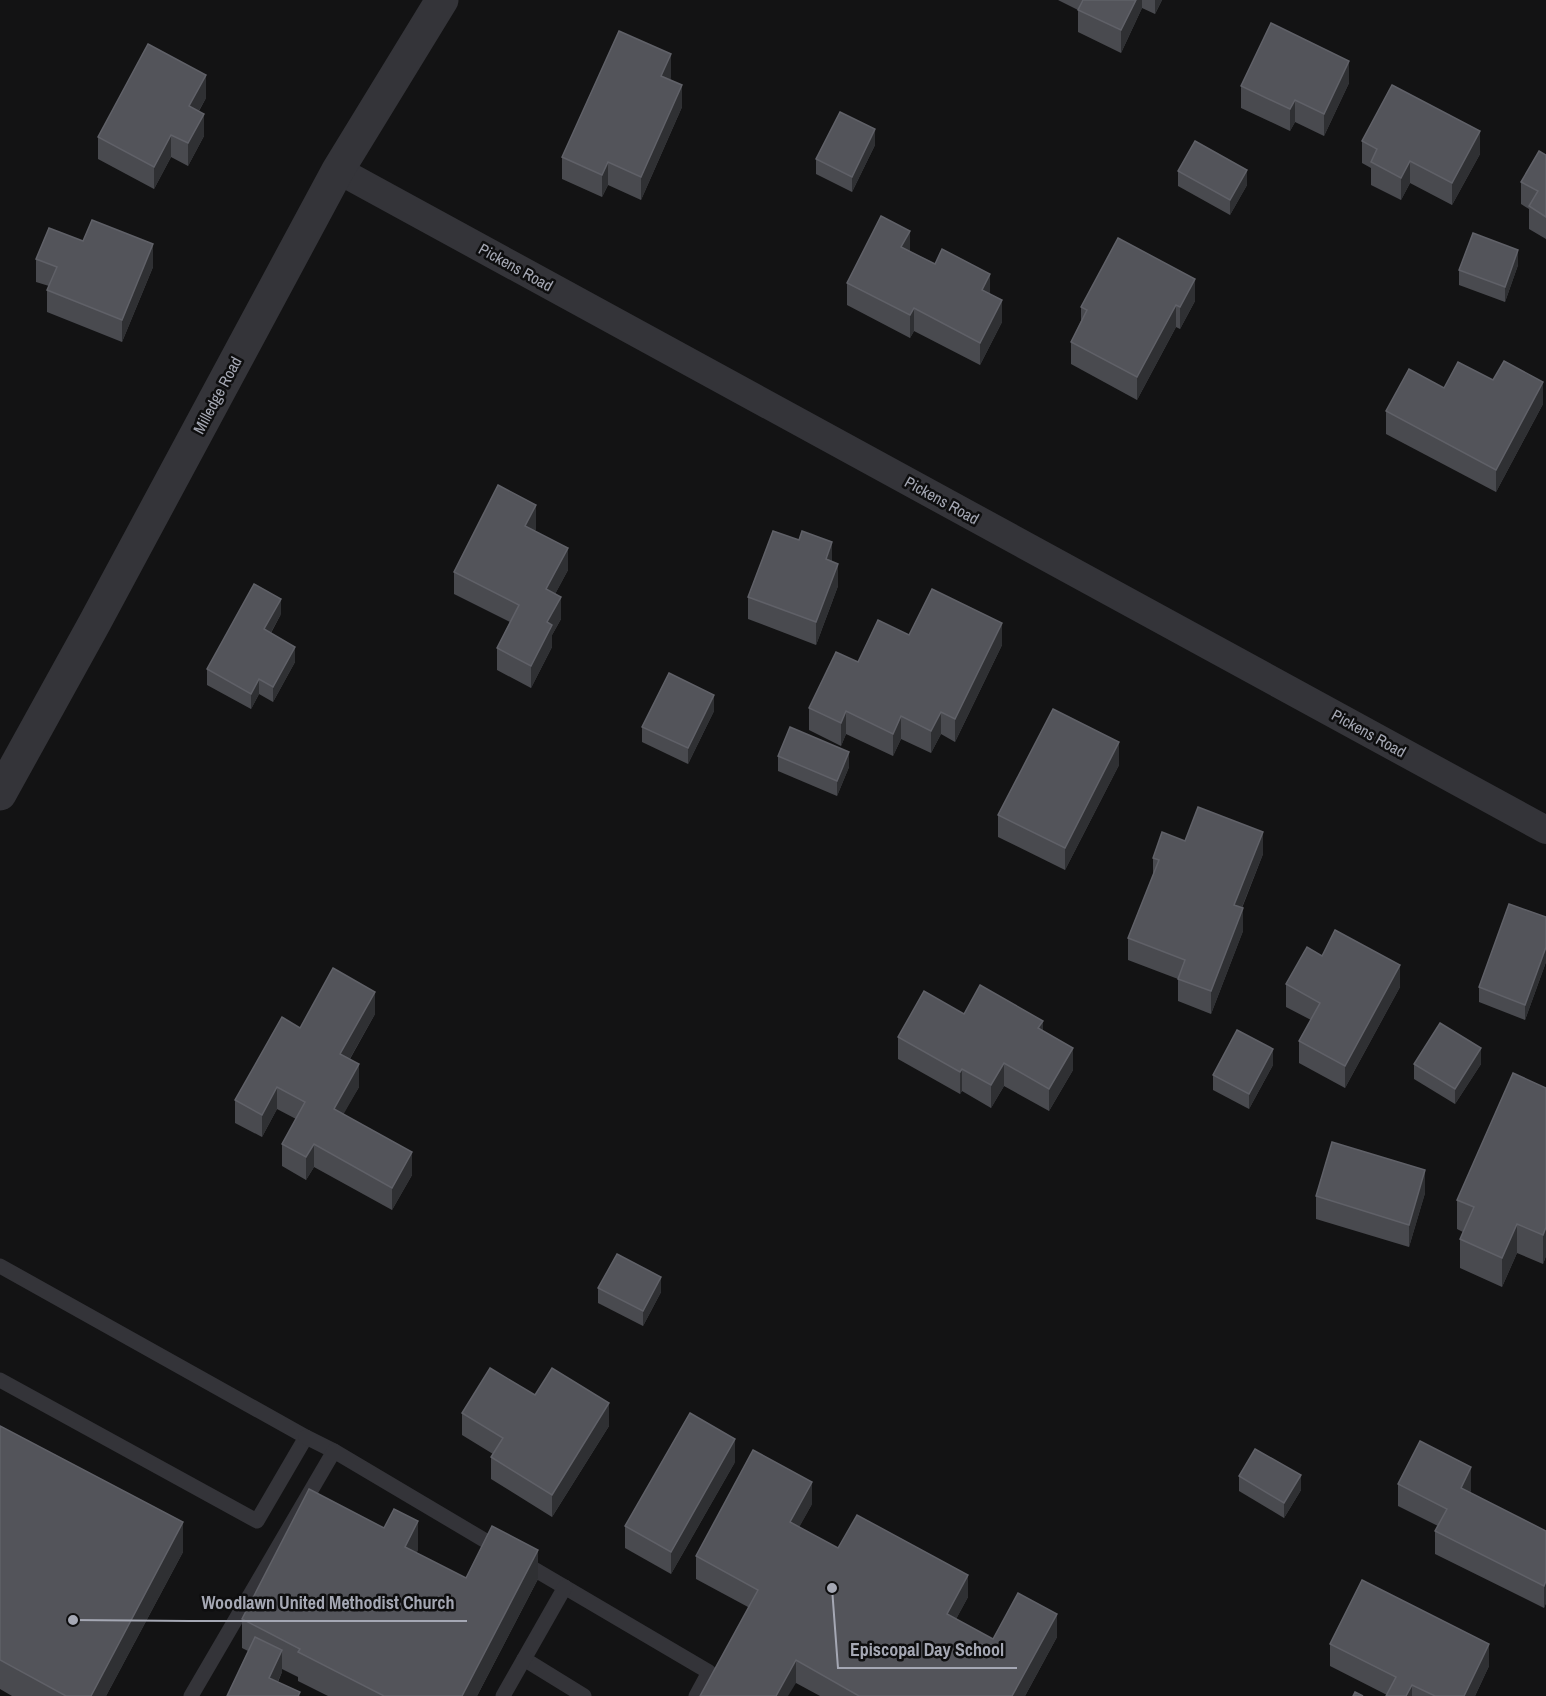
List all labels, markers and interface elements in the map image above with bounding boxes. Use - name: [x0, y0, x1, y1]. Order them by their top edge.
- street label: Pickens Road: [475, 238, 557, 296]
- street label: Milledge Road: [187, 352, 247, 438]
- street label: Pickens Road: [901, 471, 983, 529]
- street label: Pickens Road: [1328, 704, 1410, 762]
- callout: Woodlawn United Methodist Church: [189, 1585, 467, 1621]
- text: Woodlawn United Methodist Church: [201, 1590, 455, 1615]
- callout: Episcopal Day School: [838, 1632, 1017, 1668]
- text: Episcopal Day School: [850, 1637, 1004, 1662]

